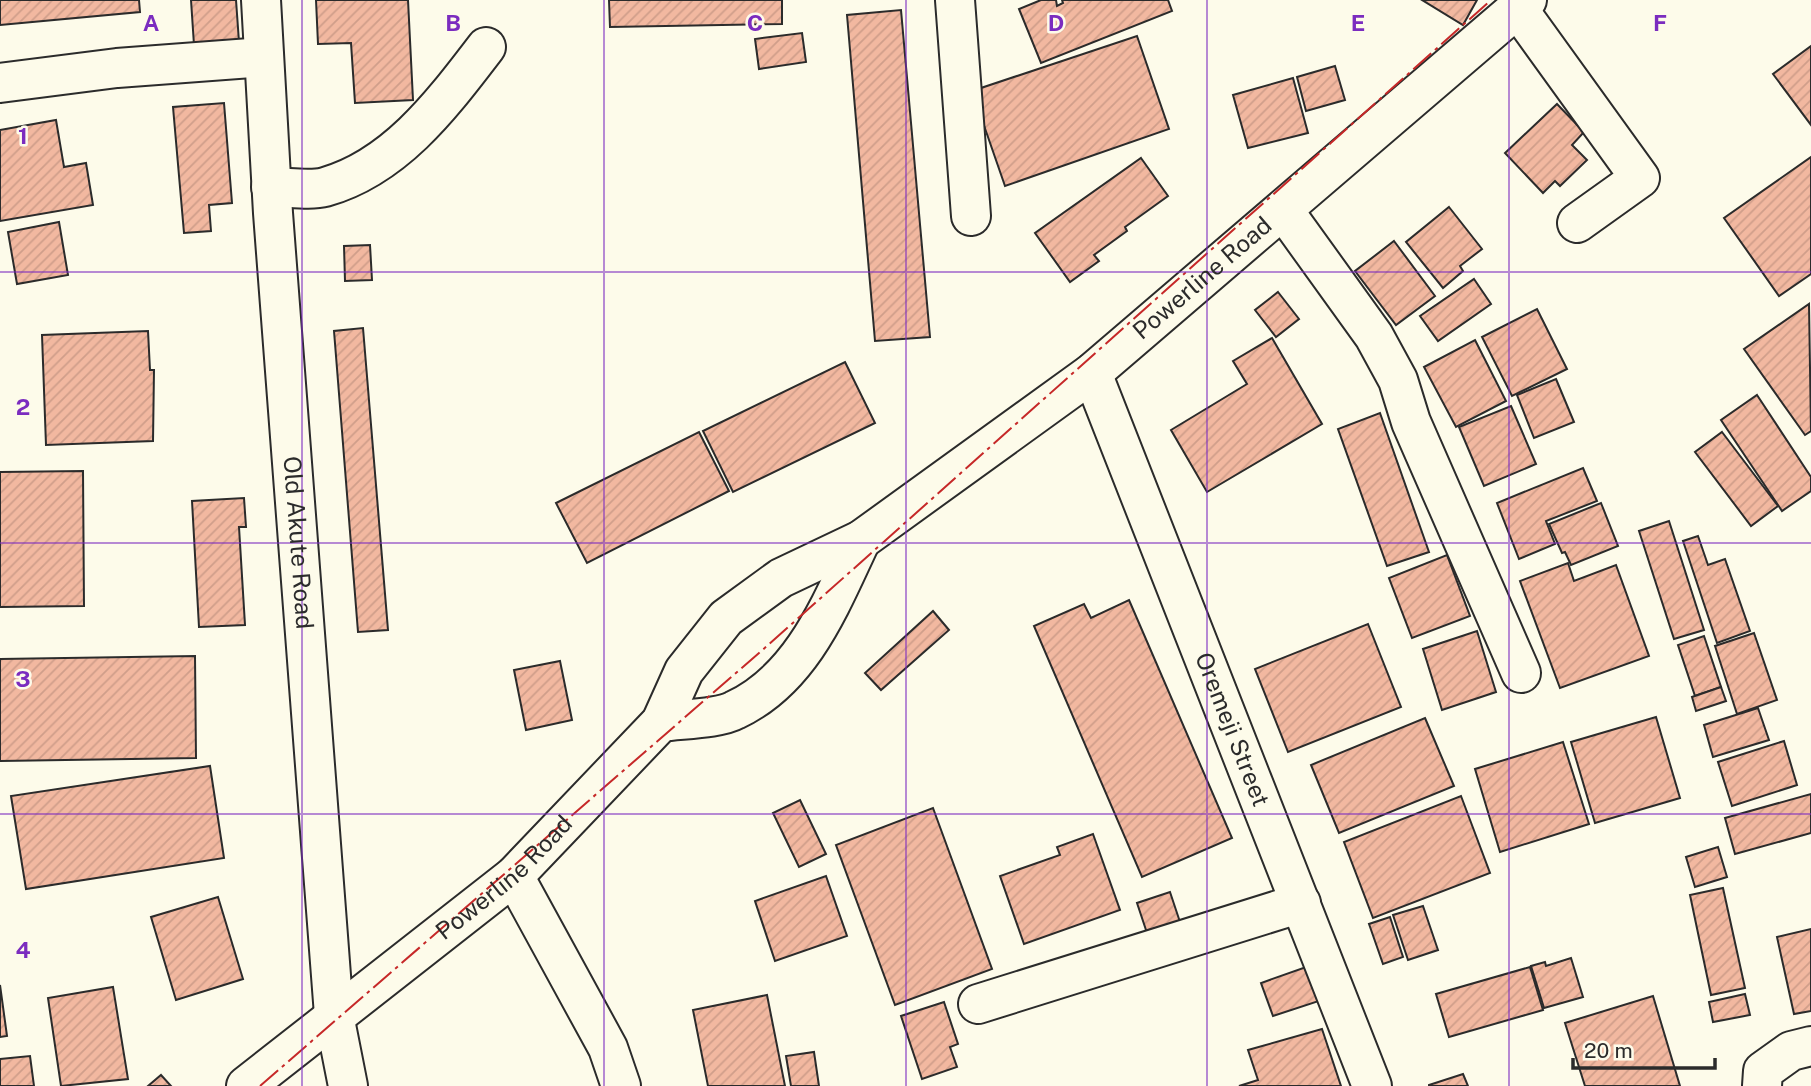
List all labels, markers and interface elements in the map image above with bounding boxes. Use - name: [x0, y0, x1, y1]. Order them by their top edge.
- text: A: [143, 9, 160, 36]
- text: B: [445, 9, 461, 36]
- text: C: [747, 9, 763, 36]
- text: D: [1048, 9, 1064, 36]
- text: E: [1351, 9, 1365, 36]
- text: F: [1653, 9, 1667, 36]
- text: 1: [18, 122, 28, 149]
- street label: Powerline Road: [1127, 211, 1277, 345]
- text: 2: [16, 393, 30, 420]
- street label: Old Akute Road: [279, 455, 320, 630]
- street label: Oremeji Street: [1190, 648, 1276, 810]
- text: 3: [15, 665, 31, 692]
- street label: Powerline Road: [430, 809, 577, 945]
- text: 4: [15, 936, 31, 963]
- scale bar: [1573, 1026, 1715, 1070]
- text: 20 m: [1584, 1038, 1633, 1063]

